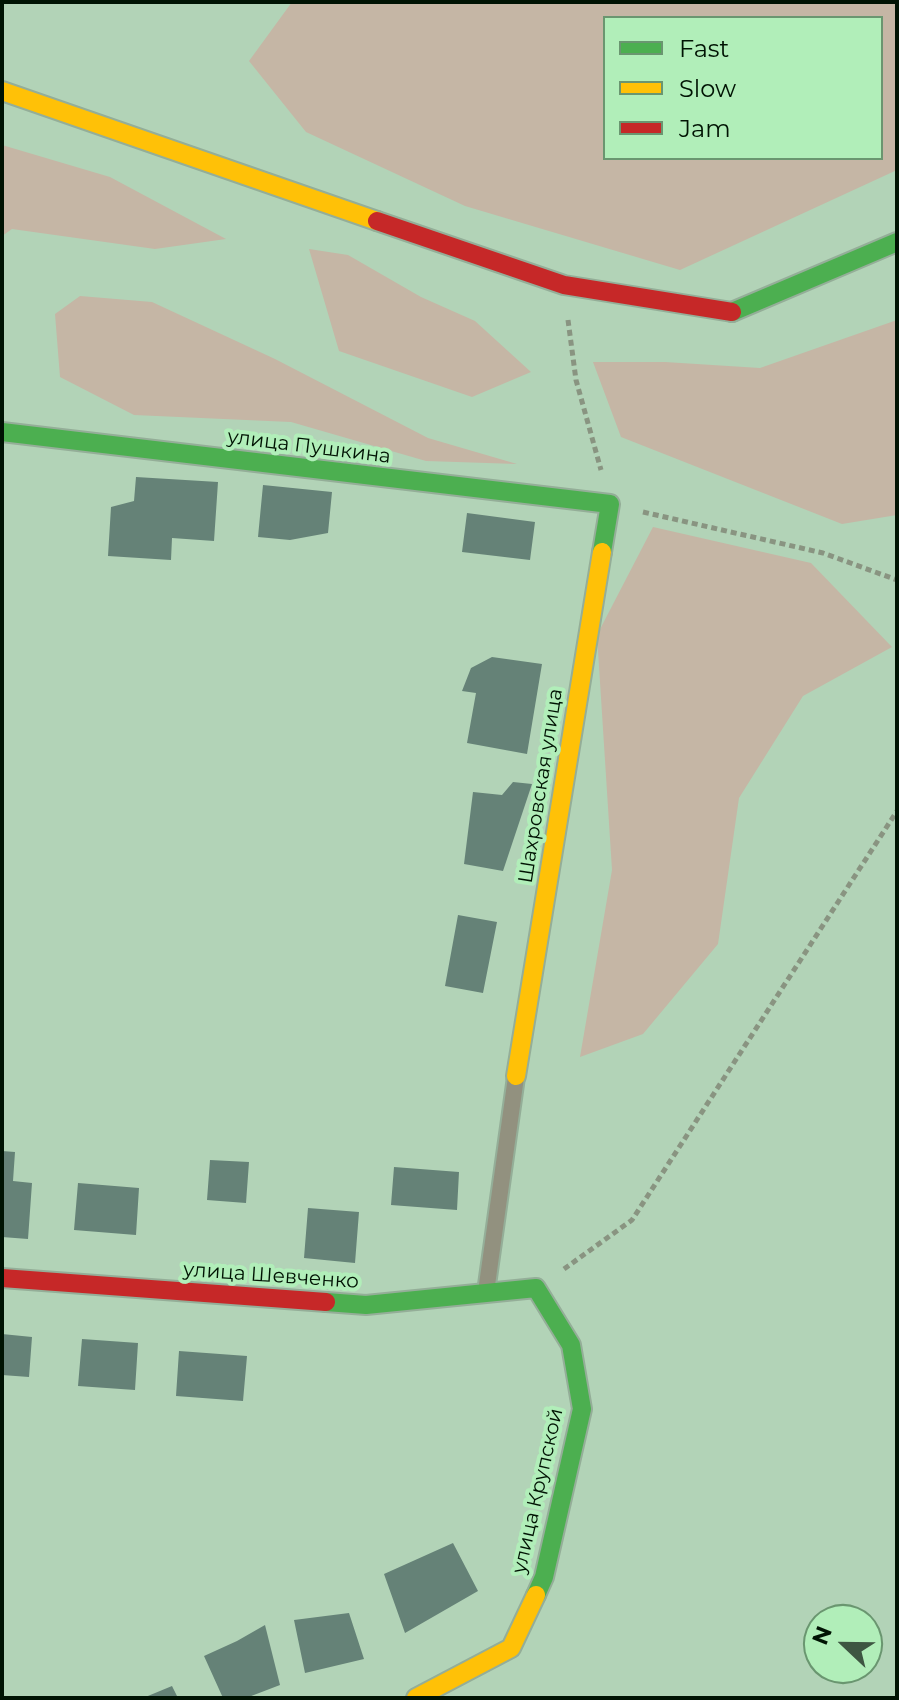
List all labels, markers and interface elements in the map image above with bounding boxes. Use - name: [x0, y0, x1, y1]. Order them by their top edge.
- legend: [603, 16, 883, 160]
- text: Fast: [679, 34, 729, 63]
- text: Slow: [679, 74, 736, 103]
- text: Jam: [679, 114, 731, 143]
- street label: улица Пушкина: [226, 425, 392, 469]
- street label: Шахровская улица: [514, 687, 568, 885]
- street label: улица Шевченко: [182, 1258, 360, 1294]
- street label: улица Крупской: [507, 1406, 569, 1576]
- north arrow: [803, 1604, 883, 1684]
- text: N: [806, 1622, 838, 1649]

